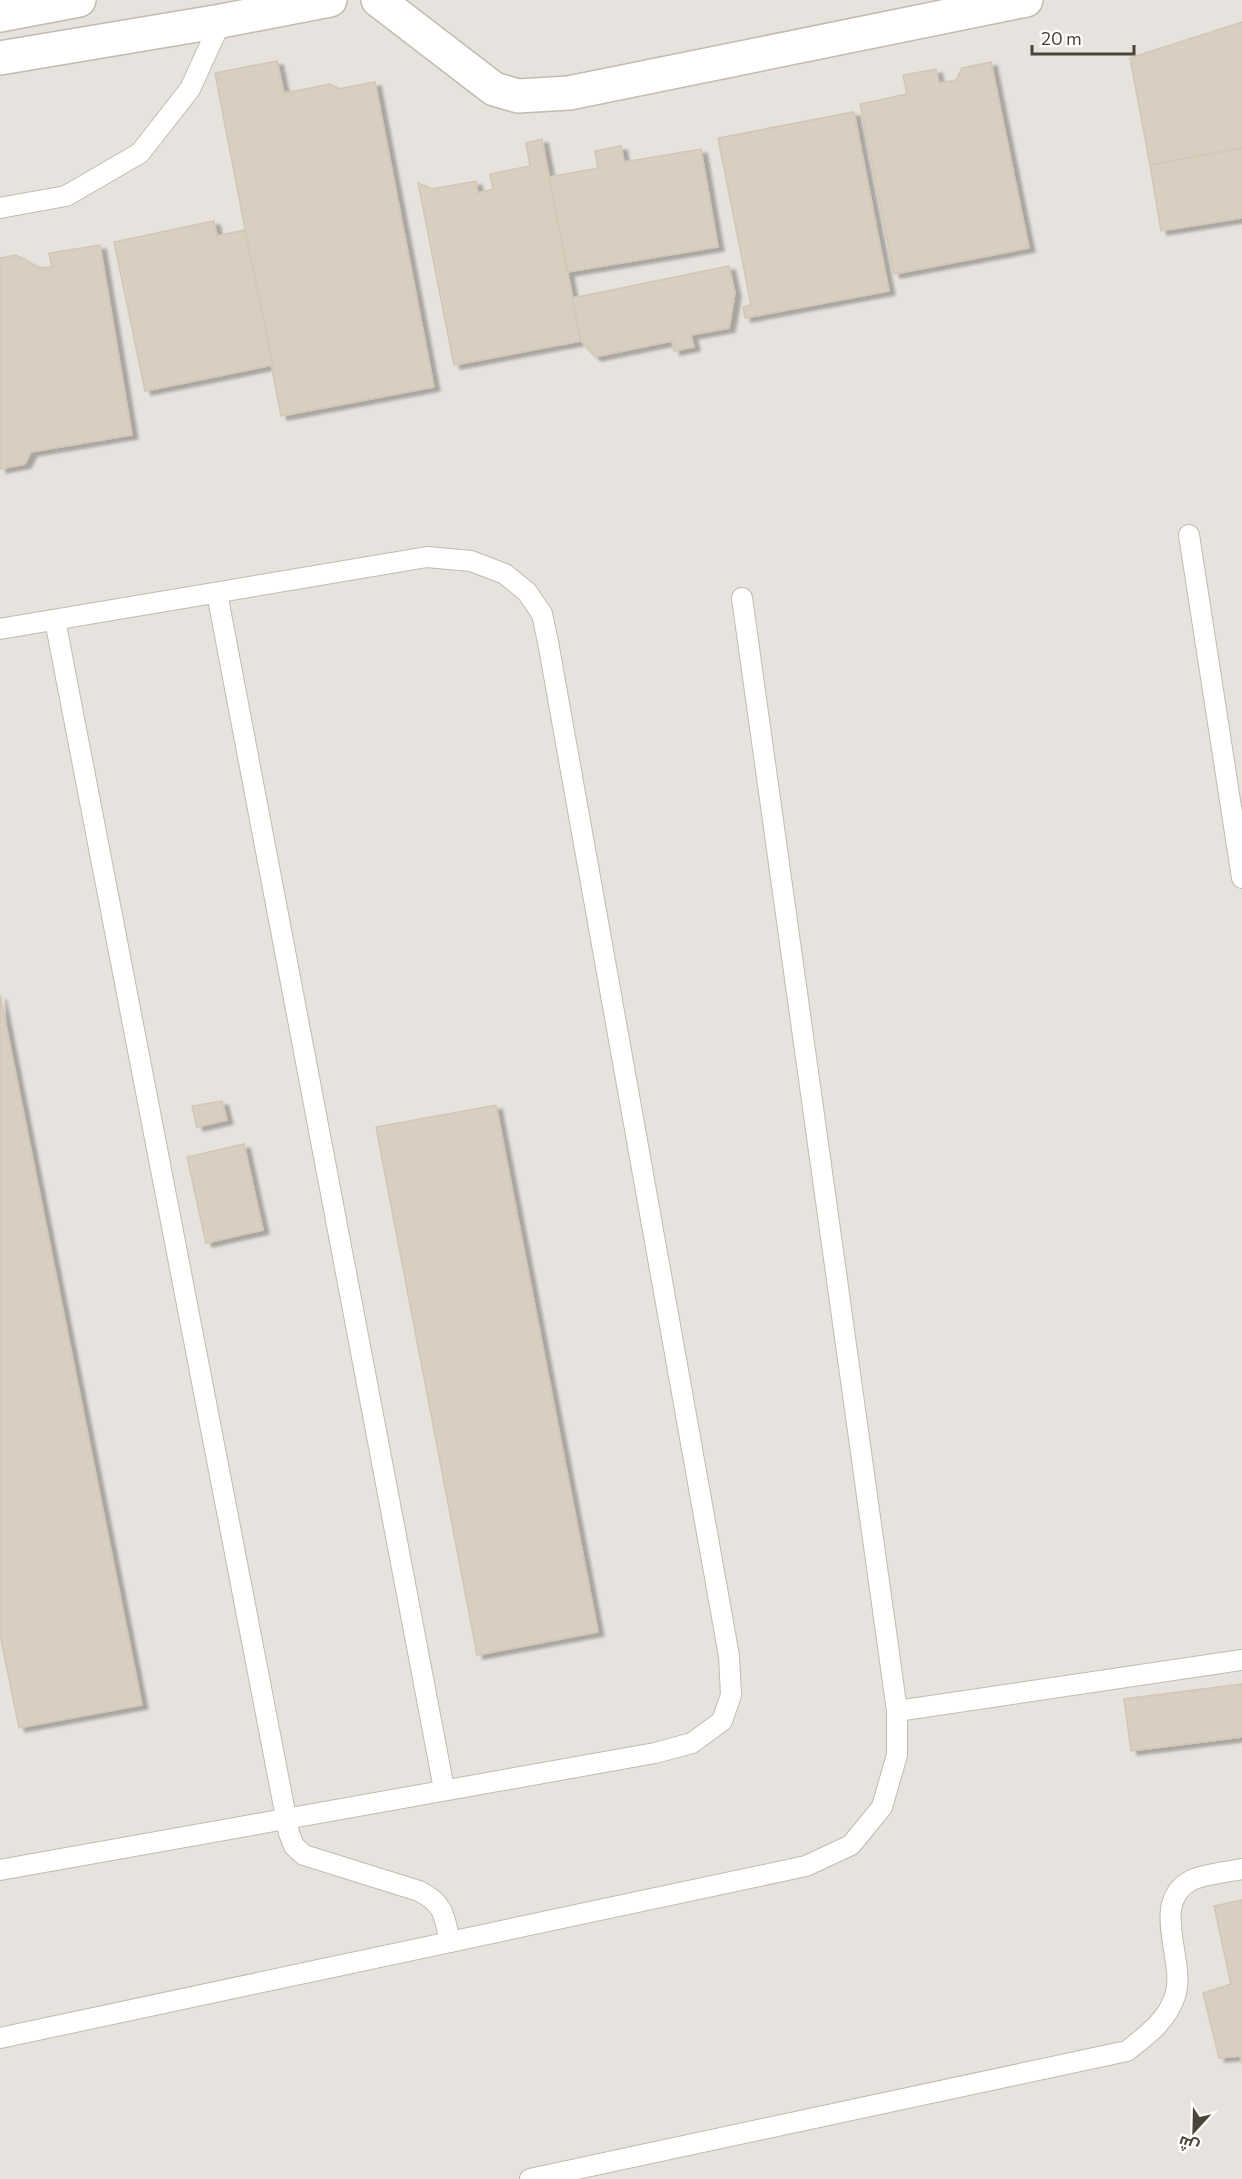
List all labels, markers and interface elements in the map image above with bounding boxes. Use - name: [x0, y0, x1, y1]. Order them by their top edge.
- scale bar: [1032, 18, 1134, 56]
- text: 20 m: [1041, 27, 1082, 49]
- north arrow: [1164, 2101, 1224, 2161]
- text: ش: [1175, 2132, 1202, 2158]

